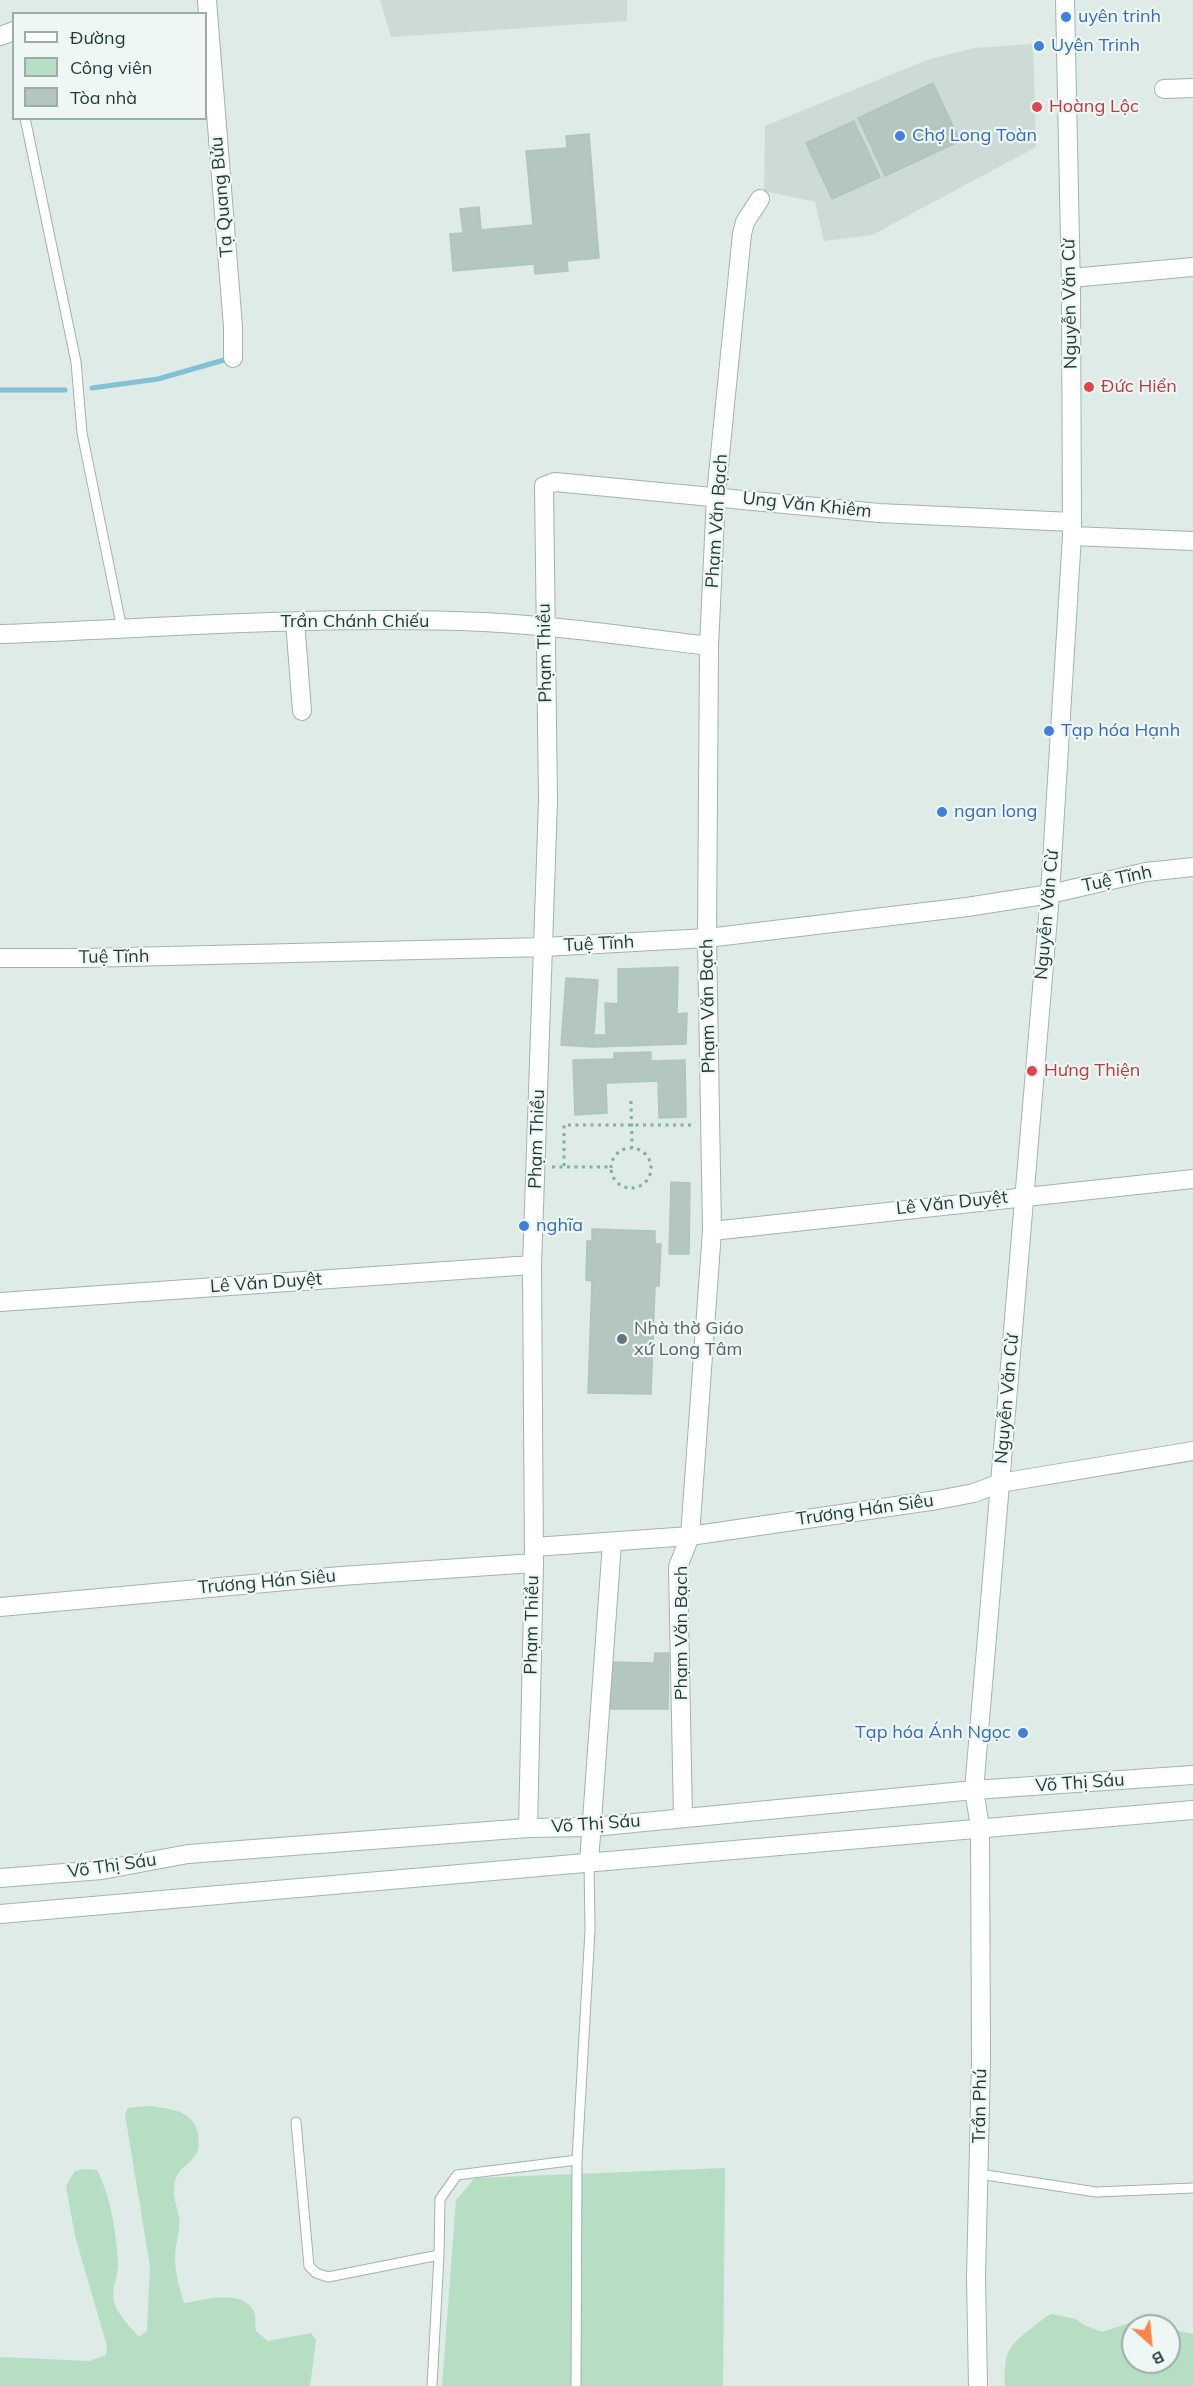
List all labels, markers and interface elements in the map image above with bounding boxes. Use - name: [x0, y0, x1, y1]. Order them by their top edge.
- place label: uyên trinh: [1078, 6, 1161, 28]
- marker: uyên trinh: [1059, 10, 1073, 24]
- legend: [12, 12, 207, 120]
- text: Đường: [70, 26, 126, 49]
- place label: Uyên Trinh: [1051, 35, 1140, 57]
- marker: Uyên Trinh: [1032, 39, 1046, 53]
- text: Công viên: [70, 56, 152, 79]
- text: Tòa nhà: [70, 86, 137, 109]
- place label: Hoàng Lộc: [1049, 96, 1139, 118]
- marker: Hoàng Lộc: [1030, 100, 1044, 114]
- place label: Chợ Long Toàn: [912, 125, 1037, 147]
- marker: Chợ Long Toàn: [893, 129, 907, 143]
- street label: Tạ Quang Bửu: [206, 136, 238, 258]
- street label: Nguyễn Văn Cừ: [1058, 239, 1082, 369]
- place label: Đức Hiển: [1101, 376, 1177, 398]
- marker: Đức Hiển: [1082, 380, 1096, 394]
- street label: Phạm Văn Bạch: [702, 453, 732, 589]
- street label: Ung Văn Khiêm: [741, 487, 873, 523]
- street label: Phạm Thiều: [533, 603, 557, 703]
- street label: Trần Chánh Chiếu: [281, 611, 429, 633]
- place label: Tạp hóa Hạnh: [1061, 720, 1180, 742]
- marker: Tạp hóa Hạnh: [1042, 724, 1056, 738]
- place label: ngan long: [954, 801, 1037, 823]
- marker: ngan long: [935, 805, 949, 819]
- street label: Nguyễn Văn Cừ: [1031, 849, 1063, 981]
- street label: Tuệ Tĩnh: [1080, 861, 1154, 897]
- street label: Tuệ Tĩnh: [563, 931, 635, 957]
- street label: Phạm Văn Bạch: [696, 938, 720, 1074]
- street label: Tuệ Tĩnh: [78, 946, 150, 968]
- place label: Hưng Thiện: [1044, 1060, 1140, 1082]
- marker: Hưng Thiện: [1025, 1064, 1039, 1078]
- street label: Phạm Thiều: [524, 1089, 550, 1189]
- street label: Lê Văn Duyệt: [895, 1186, 1009, 1220]
- place label: nghĩa: [536, 1215, 583, 1237]
- marker: nghĩa: [517, 1219, 531, 1233]
- street label: Lê Văn Duyệt: [209, 1268, 323, 1298]
- place label: Nhà thờ Giáo xứ Long Tâm: [634, 1318, 744, 1360]
- marker: Nhà thờ Giáo xứ Long Tâm: [615, 1332, 629, 1346]
- street label: Nguyễn Văn Cừ: [991, 1333, 1023, 1465]
- street label: Trương Hán Siêu: [795, 1490, 935, 1530]
- street label: Trương Hán Siêu: [197, 1565, 337, 1599]
- street label: Phạm Văn Bạch: [671, 1566, 693, 1700]
- street label: Phạm Thiều: [520, 1575, 544, 1675]
- place label: Tạp hóa Ánh Ngọc: [855, 1722, 1011, 1744]
- marker: Tạp hóa Ánh Ngọc: [1016, 1726, 1030, 1740]
- street label: Võ Thị Sáu: [1035, 1769, 1125, 1797]
- street label: Võ Thị Sáu: [551, 1810, 641, 1838]
- street label: Võ Thị Sáu: [66, 1849, 158, 1883]
- street label: Trần Phú: [969, 2068, 991, 2144]
- north arrow: [1121, 2314, 1181, 2374]
- text: B: [1149, 2347, 1168, 2370]

